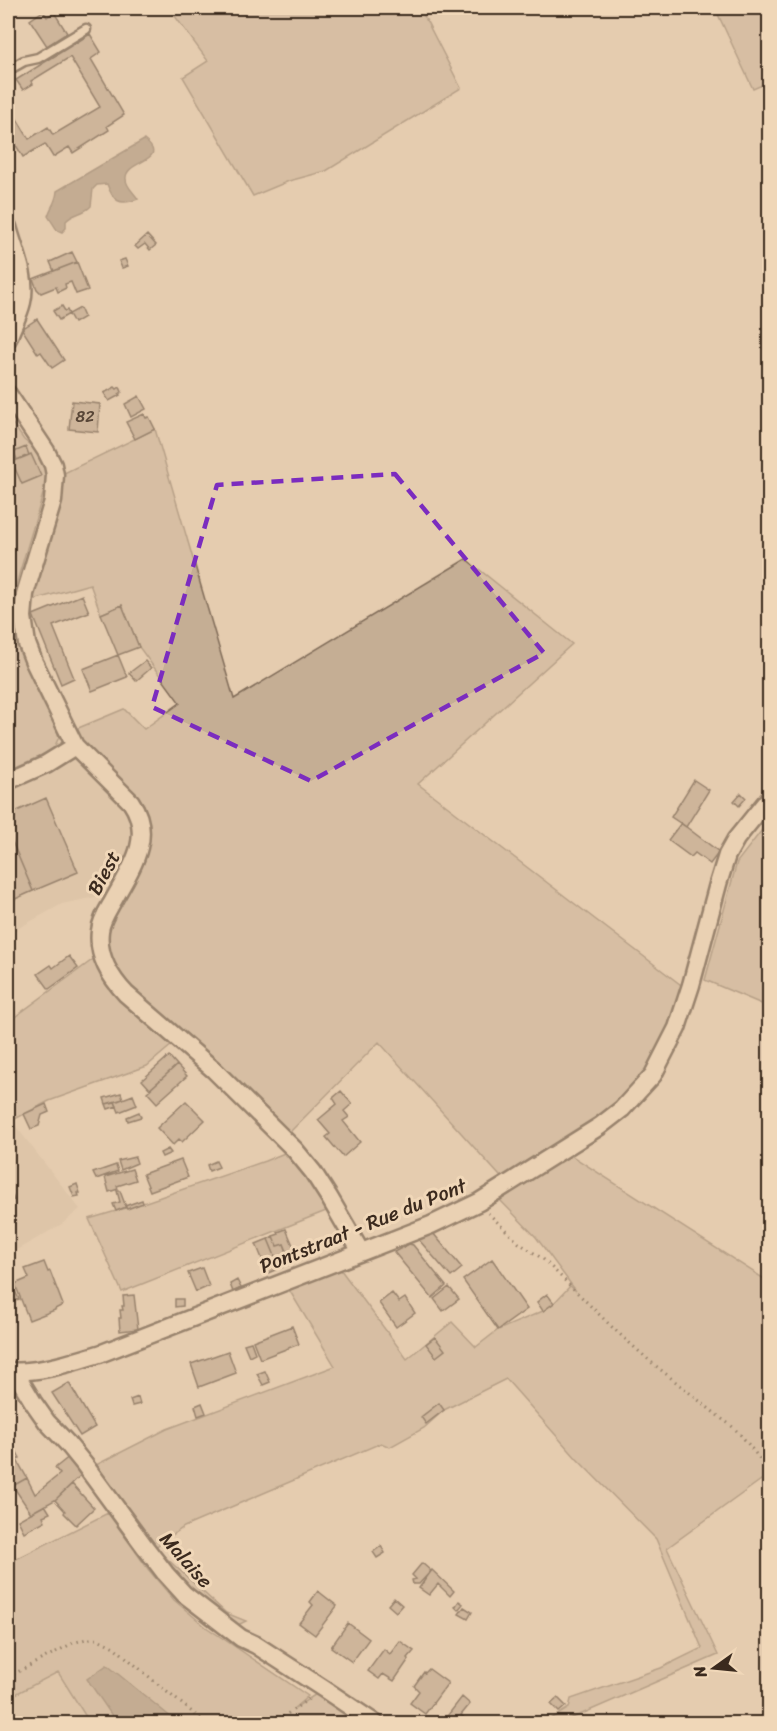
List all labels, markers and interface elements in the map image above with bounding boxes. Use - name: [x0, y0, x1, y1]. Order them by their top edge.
- house number: 82: [76, 402, 94, 431]
- street label: Biest: [78, 844, 130, 902]
- street label: Pontstraat - Rue du Pont: [254, 1168, 473, 1284]
- street label: Malaise: [151, 1523, 221, 1597]
- north arrow: [684, 1638, 744, 1698]
- text: N: [684, 1662, 716, 1682]

